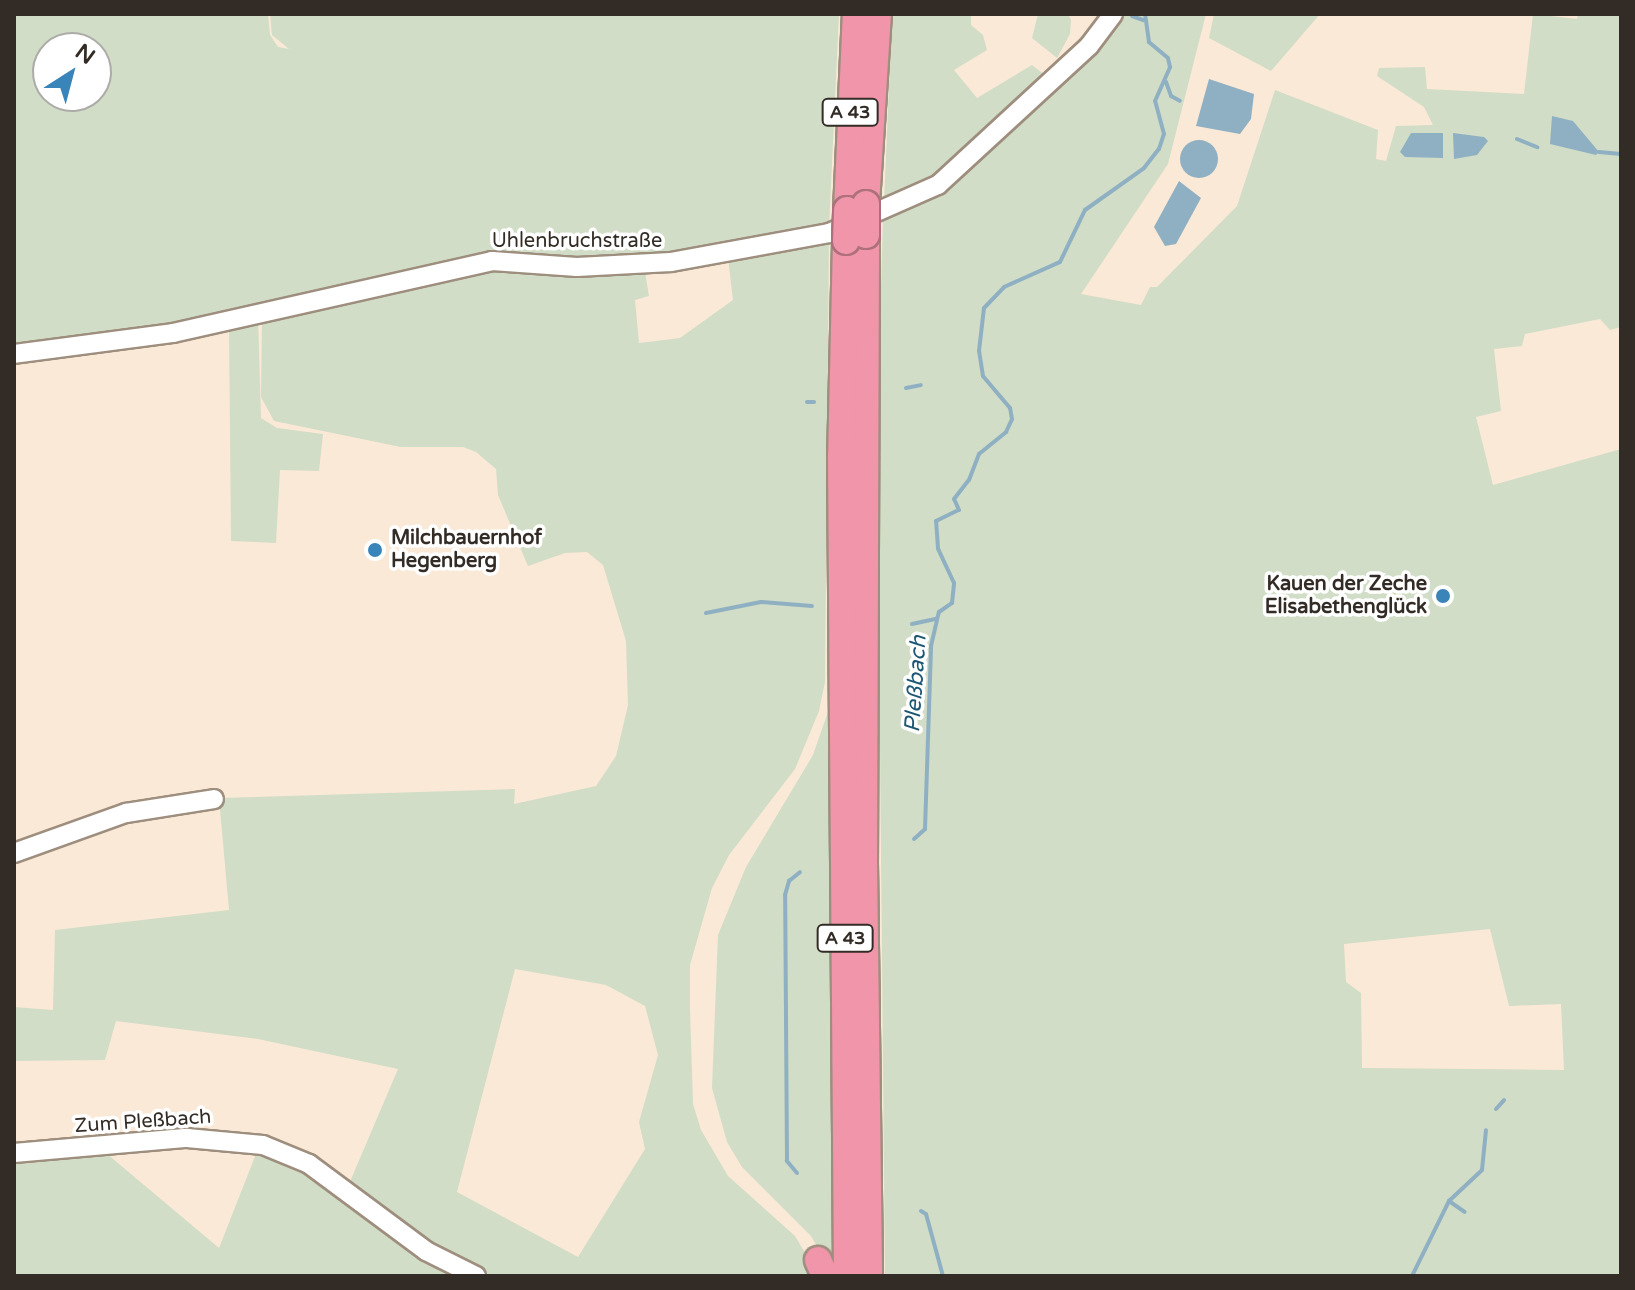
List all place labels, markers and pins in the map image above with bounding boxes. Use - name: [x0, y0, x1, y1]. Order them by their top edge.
- place label: Milchbauernhof Hegenberg: [391, 526, 542, 573]
- marker: Milchbauernhof Hegenberg: [366, 541, 384, 559]
- place label: Kauen der Zeche Elisabethenglück: [1265, 572, 1427, 619]
- marker: Kauen der Zeche Elisabethenglück: [1434, 587, 1452, 605]

